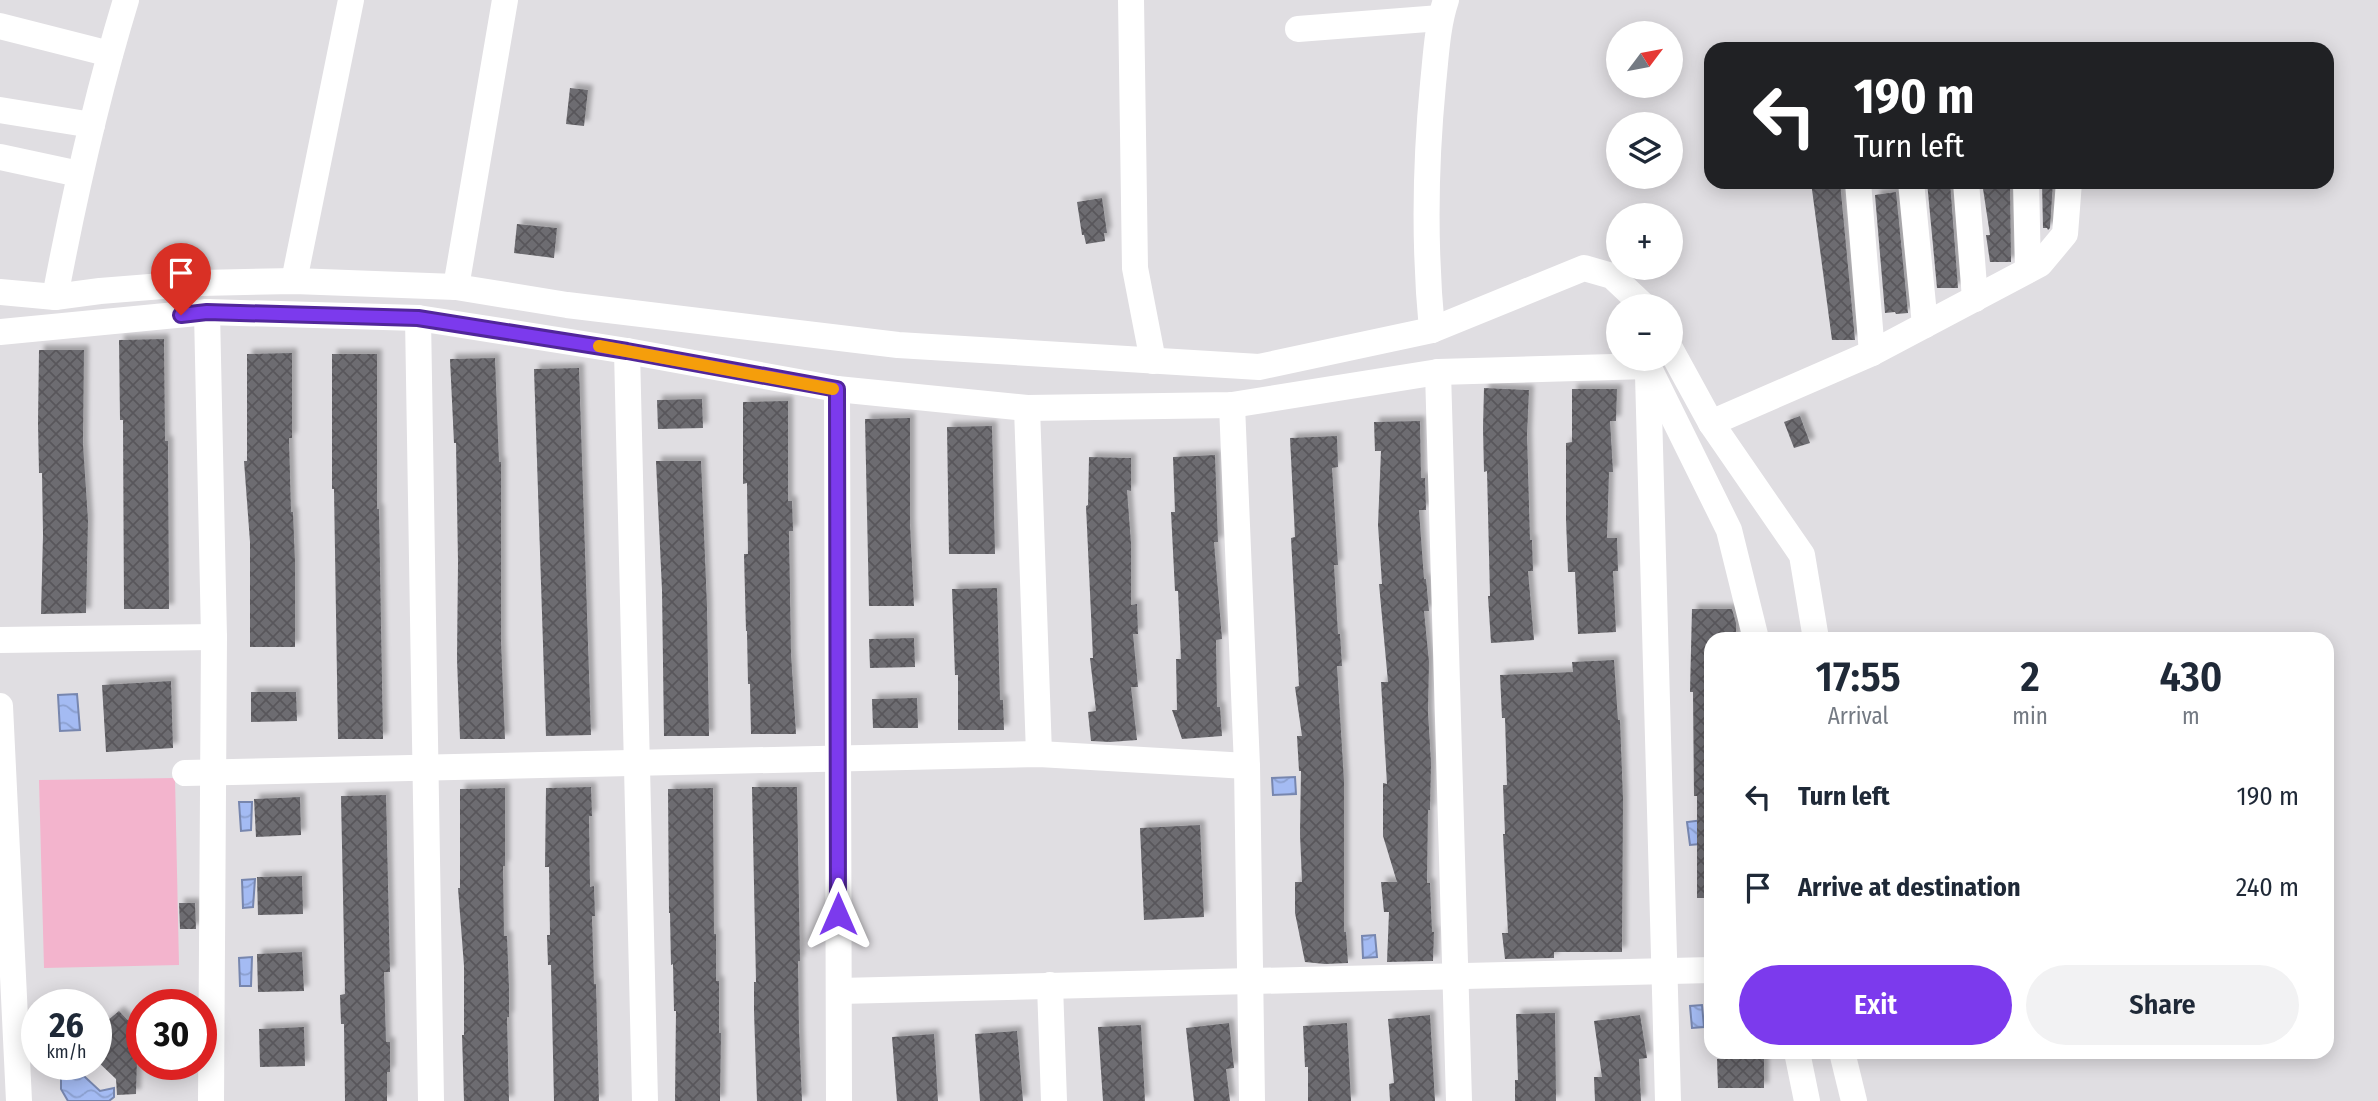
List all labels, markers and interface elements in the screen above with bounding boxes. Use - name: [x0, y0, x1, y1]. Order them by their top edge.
- north arrow: [1606, 21, 1684, 98]
- map controls: [1606, 21, 1683, 371]
- text: 190 m: [1854, 67, 1974, 126]
- icon: left: [1739, 70, 1830, 161]
- button: layers: [1606, 112, 1683, 189]
- text: Turn left: [1854, 127, 1964, 165]
- button: +: [1606, 203, 1683, 280]
- pin: [151, 243, 211, 315]
- icon: arrive: [162, 254, 200, 292]
- button: −: [1606, 294, 1683, 371]
- text: 17:55: [1815, 652, 1901, 702]
- text: 2: [2020, 652, 2040, 702]
- text: 430: [2159, 652, 2222, 702]
- text: Arrival: [1828, 702, 1889, 730]
- text: min: [2012, 702, 2048, 730]
- text: m: [2182, 702, 2200, 730]
- icon: left: [1739, 778, 1777, 816]
- text: Turn left: [1798, 781, 1890, 812]
- text: 190 m: [2237, 781, 2299, 812]
- icon: arrive: [1739, 869, 1777, 907]
- text: Arrive at destination: [1798, 872, 2021, 903]
- text: 240 m: [2236, 872, 2299, 903]
- position arrow: [801, 877, 875, 951]
- button: Exit: [1739, 965, 2012, 1045]
- button: Share: [2026, 965, 2299, 1045]
- speed limit sign: 30: [126, 989, 217, 1080]
- text: 26: [49, 1004, 84, 1046]
- text: km/h: [46, 1041, 87, 1063]

